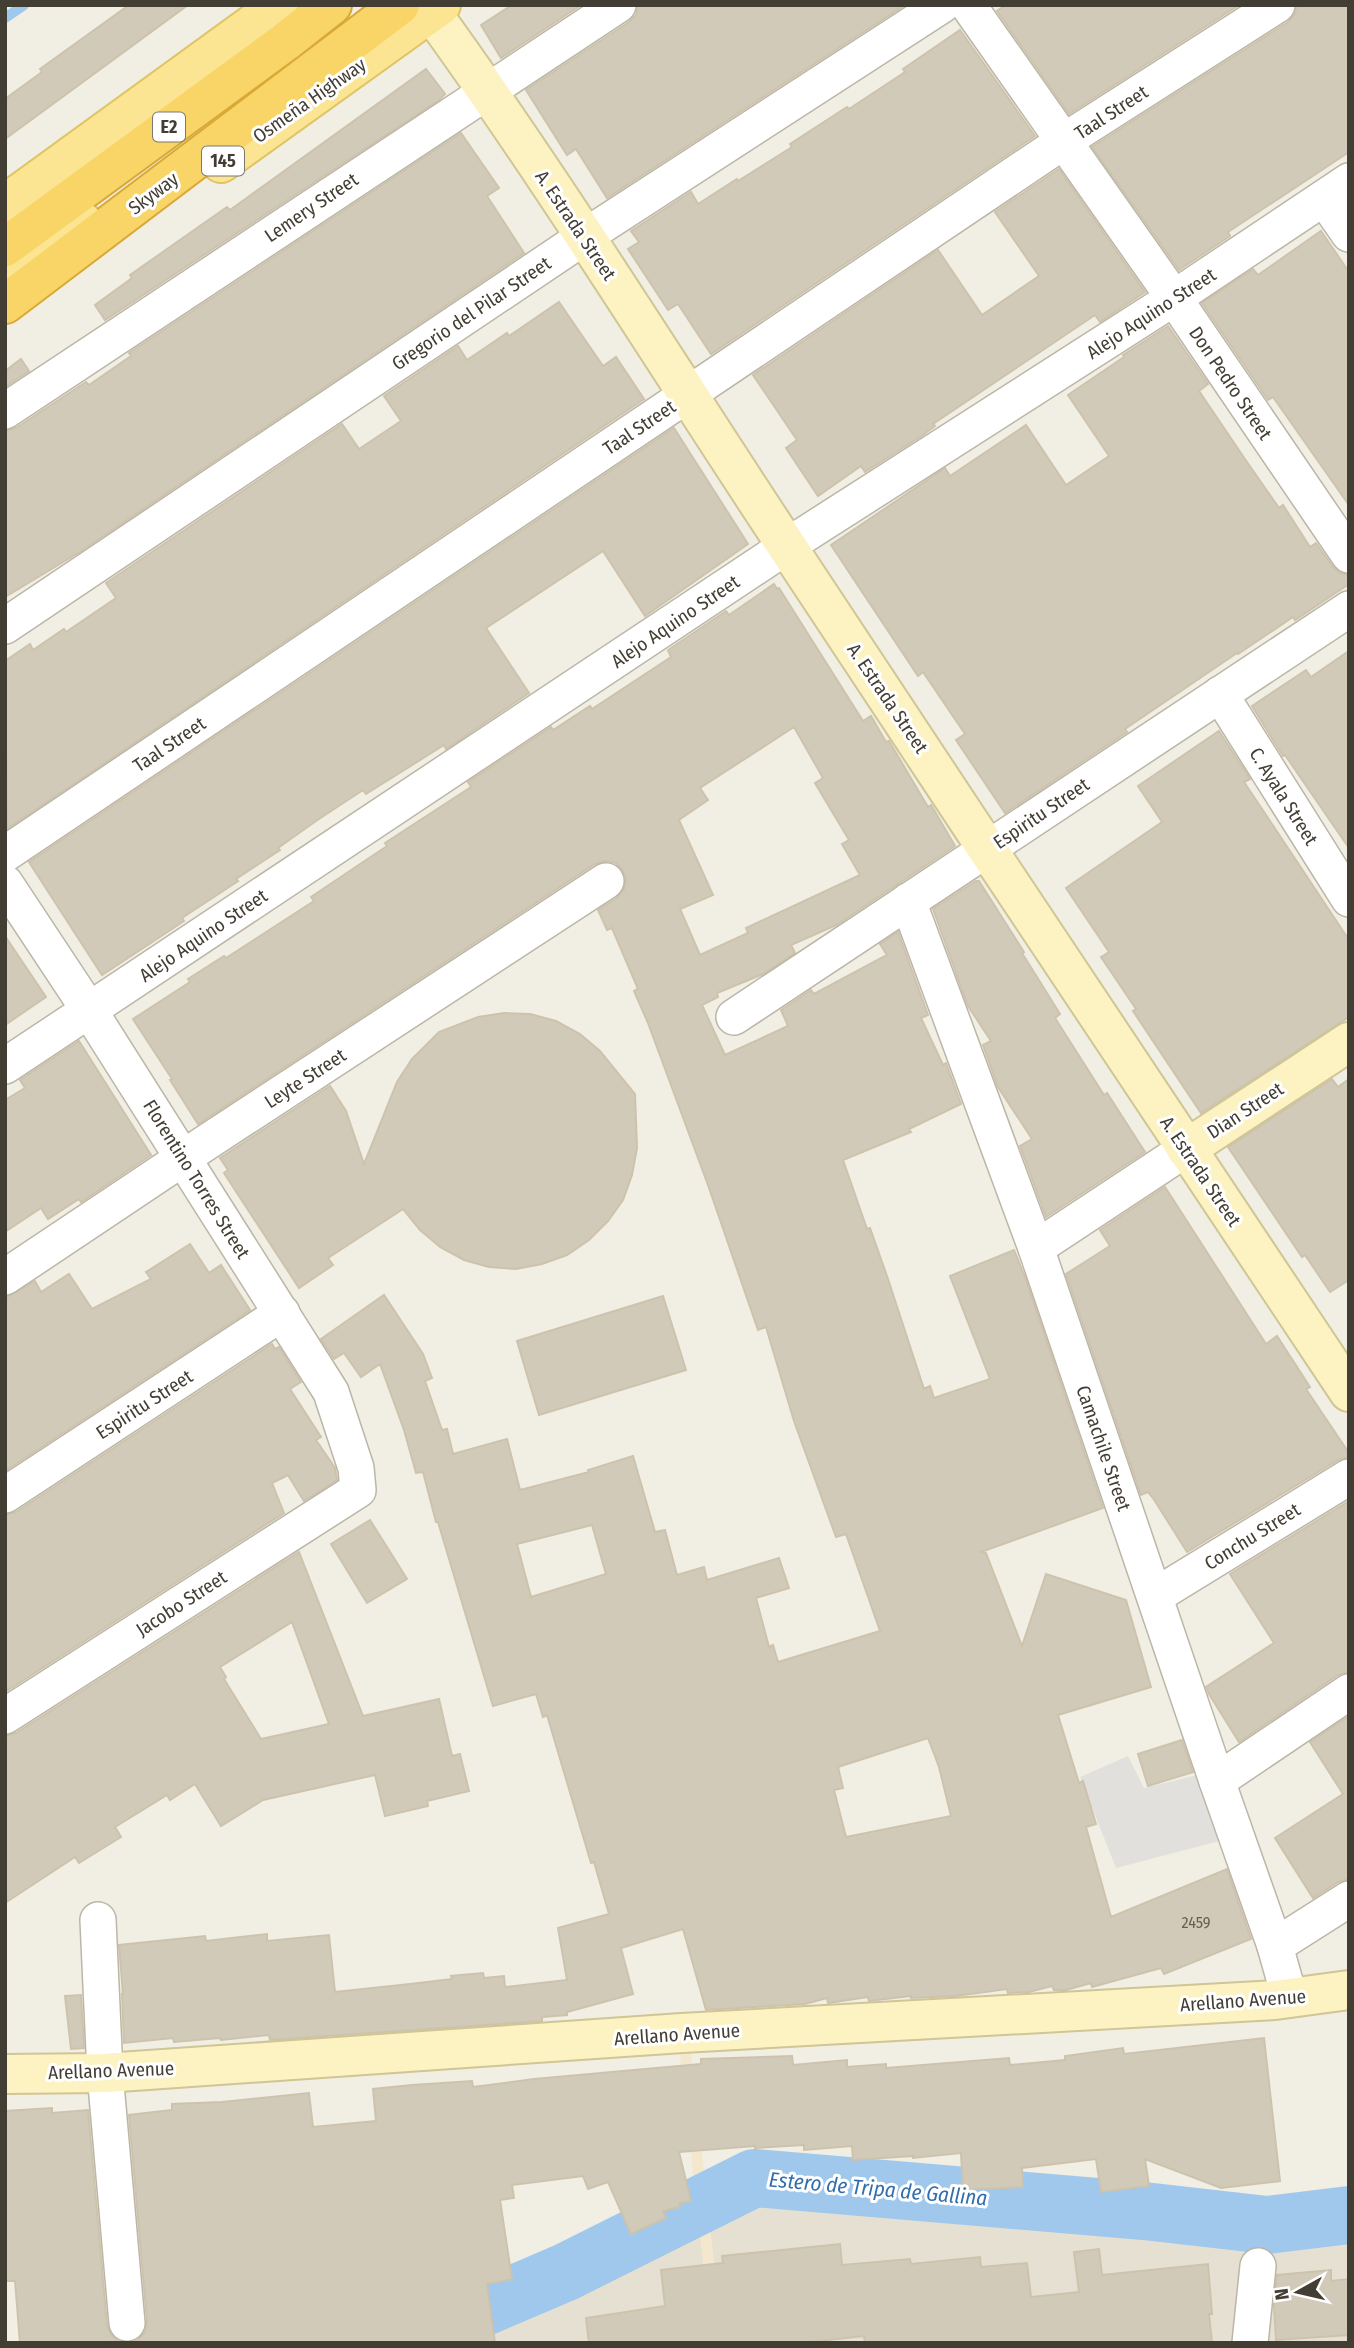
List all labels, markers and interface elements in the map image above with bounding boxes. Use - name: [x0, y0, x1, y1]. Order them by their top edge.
- street label: Osmeña Highway: [248, 53, 371, 148]
- street label: Taal Street: [1070, 80, 1153, 145]
- road number: E2: [153, 112, 185, 142]
- road number: 145: [202, 146, 244, 176]
- street label: A. Estrada Street: [530, 166, 621, 285]
- street label: Skyway: [124, 167, 183, 220]
- street label: Lemery Street: [260, 167, 363, 247]
- street label: Gregorio del Pilar Street: [387, 251, 556, 375]
- street label: Alejo Aquino Street: [1082, 263, 1221, 364]
- street label: Don Pedro Street: [1184, 322, 1277, 445]
- street label: Taal Street: [599, 394, 681, 460]
- street label: Alejo Aquino Street: [607, 570, 744, 673]
- street label: A. Estrada Street: [842, 639, 933, 758]
- street label: Taal Street: [129, 711, 211, 777]
- street label: C. Ayala Street: [1244, 743, 1323, 850]
- street label: Espiritu Street: [989, 773, 1094, 854]
- street label: Alejo Aquino Street: [135, 884, 272, 987]
- street label: Leyte Street: [260, 1043, 351, 1113]
- street label: Dian Street: [1203, 1077, 1288, 1144]
- street label: Florentino Torres Street: [138, 1095, 255, 1264]
- street label: A. Estrada Street: [1155, 1112, 1246, 1231]
- street label: Espiritu Street: [92, 1364, 198, 1444]
- street label: Camachile Street: [1071, 1382, 1136, 1515]
- street label: Conchu Street: [1200, 1497, 1305, 1575]
- street label: Jacobo Street: [132, 1565, 232, 1641]
- house number: 2459: [1181, 1913, 1211, 1932]
- street label: Arellano Avenue: [1179, 1985, 1307, 2016]
- street label: Arellano Avenue: [613, 2019, 741, 2050]
- street label: Arellano Avenue: [48, 2057, 175, 2084]
- water label: Estero de Tripa de Gallina: [768, 2167, 988, 2211]
- north arrow: [1263, 2257, 1333, 2327]
- text: N: [1269, 2287, 1294, 2302]

